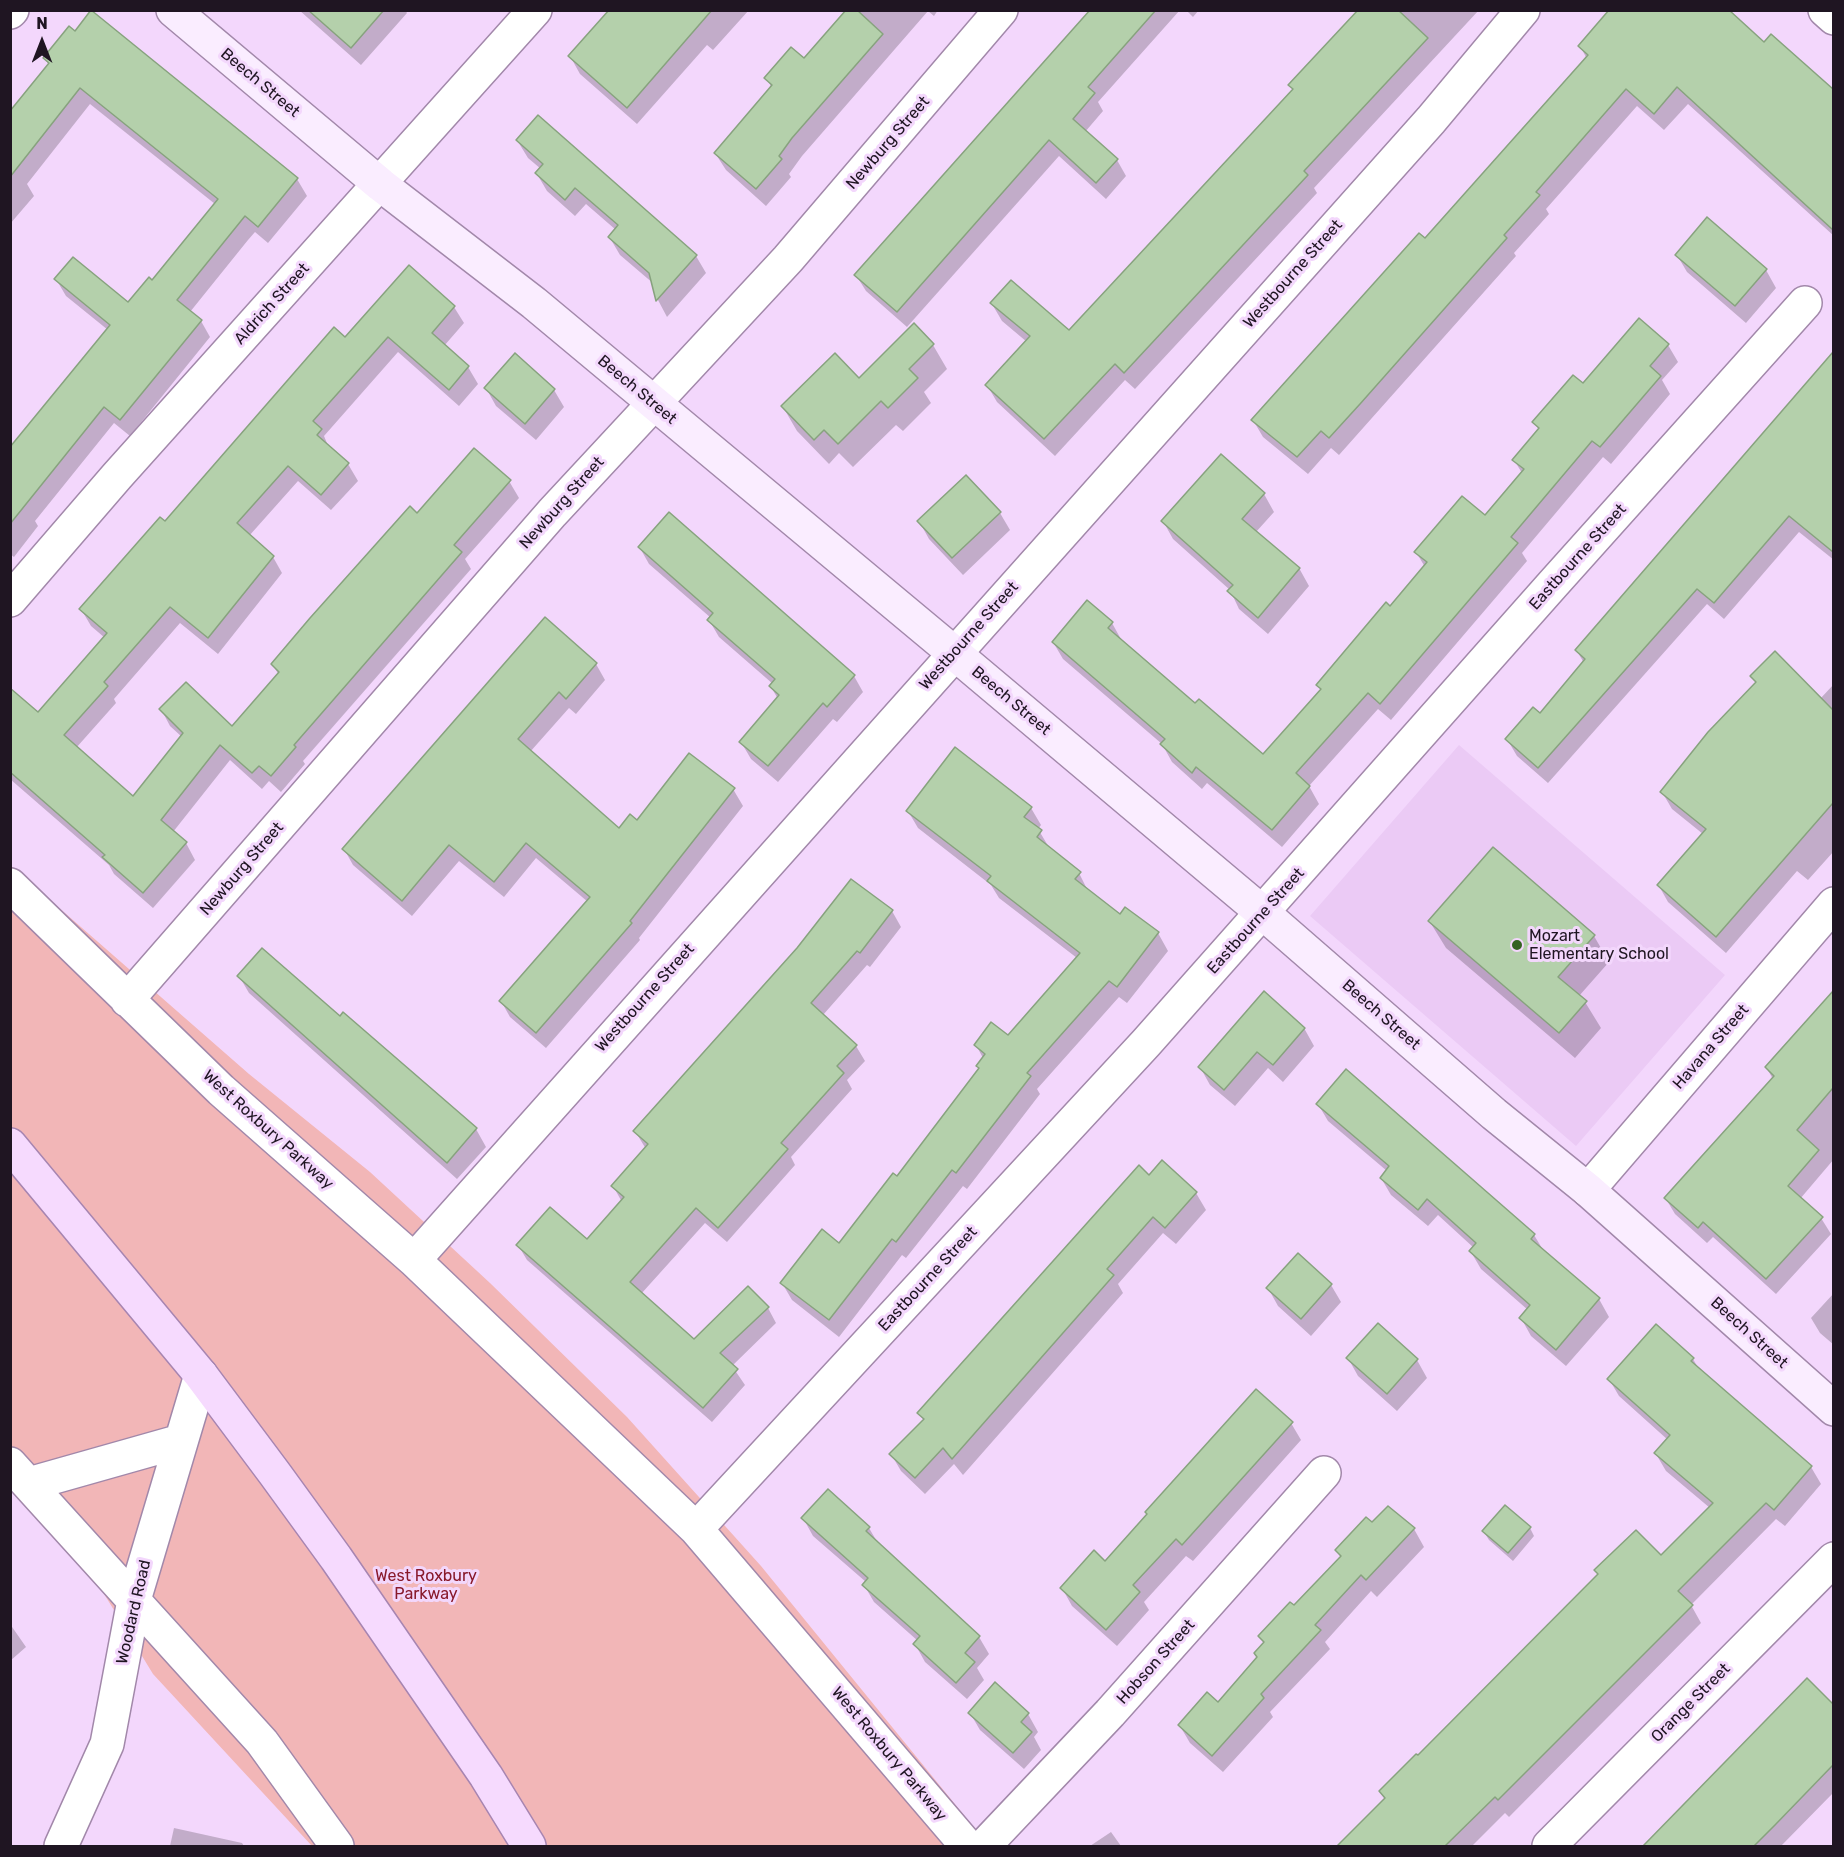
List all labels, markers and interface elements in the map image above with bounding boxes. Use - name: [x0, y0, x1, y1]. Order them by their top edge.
- north arrow: [12, 12, 72, 72]
- text: N: [36, 14, 48, 33]
- street label: Beech Street: [217, 44, 303, 122]
- street label: Newburg Street: [842, 92, 934, 194]
- street label: Westbourne Street: [1239, 216, 1347, 332]
- street label: Aldrich Street: [230, 259, 314, 349]
- street label: Beech Street: [594, 351, 680, 429]
- street label: Newburg Street: [516, 453, 608, 553]
- street label: Eastbourne Street: [1525, 500, 1631, 614]
- street label: Westbourne Street: [915, 578, 1023, 694]
- street label: Beech Street: [968, 662, 1054, 740]
- street label: Newburg Street: [196, 818, 288, 920]
- street label: Eastbourne Street: [1203, 864, 1309, 978]
- place label: Mozart Elementary School: [1529, 926, 1669, 964]
- marker: Mozart Elementary School: [1510, 938, 1524, 952]
- street label: Westbourne Street: [591, 940, 699, 1056]
- street label: Beech Street: [1338, 976, 1424, 1054]
- street label: Havana Street: [1669, 1001, 1753, 1093]
- street label: West Roxbury Parkway: [199, 1066, 337, 1194]
- street label: Eastbourne Street: [875, 1223, 981, 1335]
- street label: Beech Street: [1706, 1293, 1792, 1373]
- street label: Woodard Road: [113, 1558, 155, 1666]
- park label: West Roxbury Parkway: [375, 1566, 477, 1604]
- street label: Hobson Street: [1113, 1616, 1199, 1708]
- street label: Orange Street: [1647, 1659, 1735, 1747]
- street label: West Roxbury Parkway: [827, 1683, 951, 1825]

